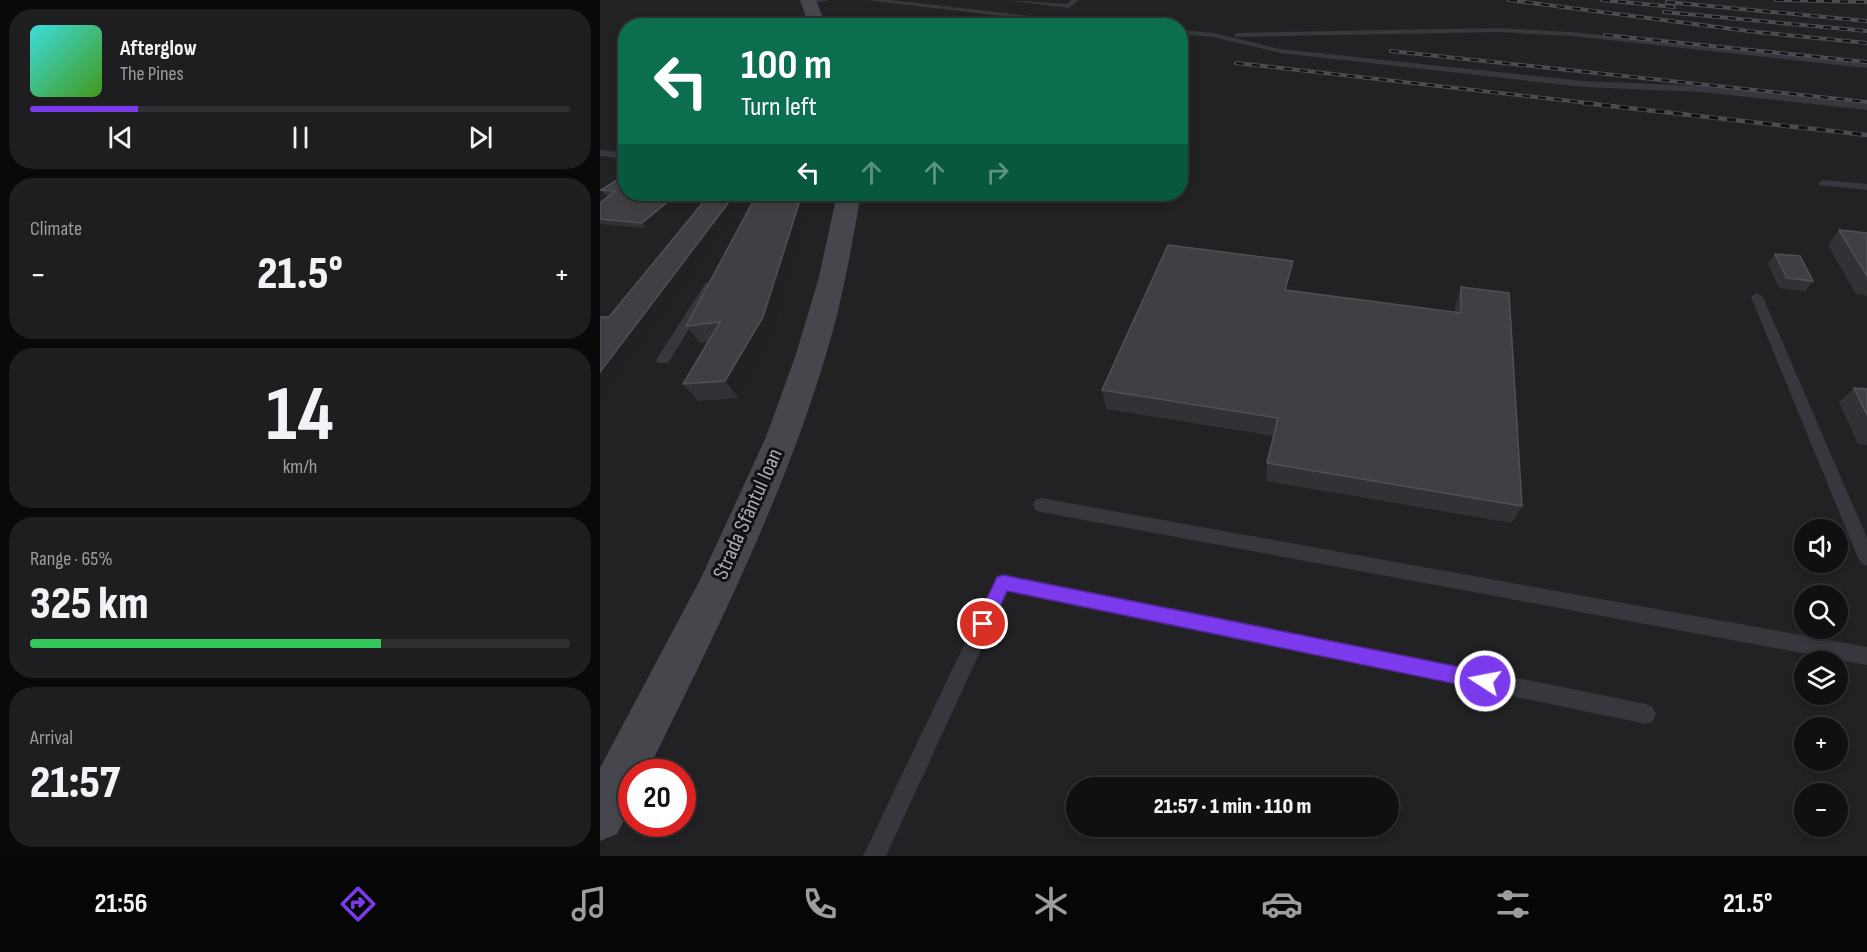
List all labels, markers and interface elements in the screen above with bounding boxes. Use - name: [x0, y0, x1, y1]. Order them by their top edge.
- text: Afterglow: [120, 35, 197, 62]
- text: 100 m: [741, 40, 832, 91]
- icon: left: [642, 42, 720, 120]
- text: The Pines: [120, 62, 184, 86]
- text: Turn left: [741, 91, 817, 123]
- icon: previous: [104, 121, 137, 154]
- icon: pause: [284, 121, 317, 154]
- icon: next: [464, 121, 497, 154]
- icon: left: [792, 156, 825, 189]
- icon: ahead: [855, 156, 888, 189]
- icon: ahead: [918, 156, 951, 189]
- icon: right: [981, 156, 1014, 189]
- text: Climate: [30, 217, 82, 241]
- text: 21.5°: [257, 247, 343, 302]
- text: −: [30, 255, 46, 295]
- text: +: [554, 255, 570, 295]
- text: 14: [266, 369, 334, 462]
- street label: Strada Sfântul Ioan: [707, 444, 789, 584]
- text: km/h: [283, 455, 317, 479]
- map controls: [1794, 519, 1848, 837]
- button: sound: [1794, 519, 1848, 573]
- text: Range · 65%: [30, 547, 113, 571]
- text: 325 km: [30, 577, 149, 632]
- button: search: [1794, 585, 1848, 639]
- pin: [957, 598, 1008, 649]
- icon: arrive: [966, 607, 999, 640]
- position arrow: [1453, 649, 1517, 713]
- button: layers: [1794, 651, 1848, 705]
- button: +: [1794, 717, 1848, 771]
- text: Arrival: [30, 726, 73, 750]
- text: 21:57: [30, 756, 120, 811]
- speed limit sign: 20: [618, 759, 696, 837]
- button: −: [1794, 783, 1848, 837]
- text: 21:57 · 1 min · 110 m: [1154, 793, 1311, 820]
- icon: directions: [337, 883, 379, 925]
- icon: music: [568, 883, 610, 925]
- icon: phone: [799, 883, 841, 925]
- icon: climate: [1030, 883, 1072, 925]
- icon: car: [1261, 883, 1303, 925]
- icon: filters: [1492, 883, 1534, 925]
- text: 21:56: [95, 888, 148, 920]
- text: 21.5°: [1723, 888, 1772, 920]

